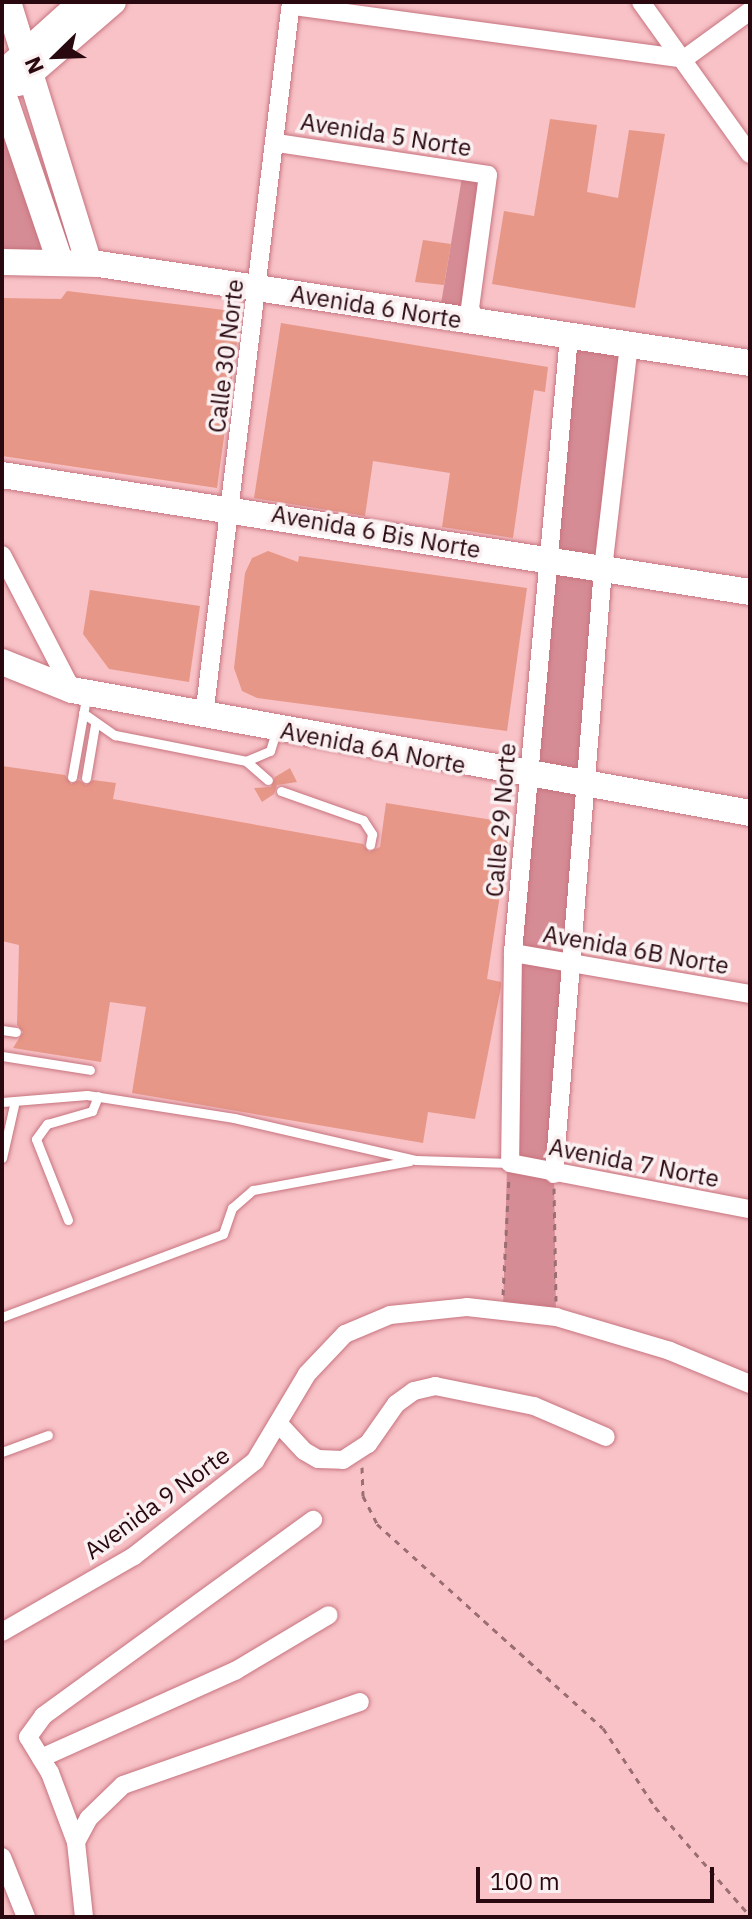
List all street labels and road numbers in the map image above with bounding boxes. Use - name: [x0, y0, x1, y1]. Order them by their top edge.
- street label: Avenida 5 Norte: [299, 107, 473, 163]
- street label: Calle 30 Norte: [202, 277, 250, 435]
- street label: Avenida 6 Norte: [289, 279, 463, 335]
- street label: Avenida 6 Bis Norte: [269, 499, 483, 565]
- street label: Avenida 6A Norte: [278, 716, 468, 780]
- street label: Calle 29 Norte: [480, 742, 522, 898]
- street label: Avenida 6B Norte: [541, 919, 731, 981]
- street label: Avenida 7 Norte: [547, 1132, 721, 1194]
- street label: Avenida 9 Norte: [79, 1441, 235, 1565]

